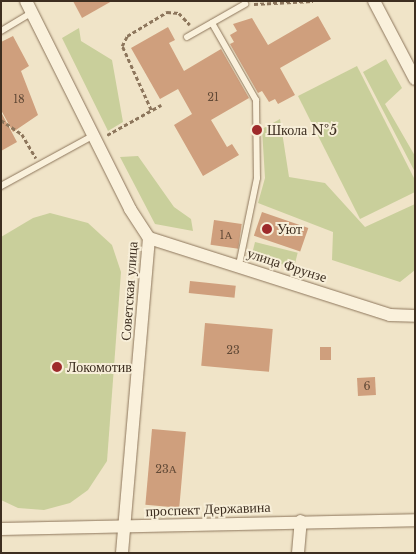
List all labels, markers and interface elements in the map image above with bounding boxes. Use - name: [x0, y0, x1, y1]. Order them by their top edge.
- house number: 21: [207, 90, 219, 104]
- house number: 18: [13, 92, 25, 106]
- place label: Школа №5: [267, 122, 337, 138]
- marker: Школа №5: [251, 124, 263, 136]
- place label: Уют: [277, 221, 302, 237]
- marker: Уют: [261, 223, 273, 235]
- house number: 1А: [220, 228, 232, 242]
- street label: Советская улица: [117, 241, 141, 341]
- street label: улица Фрунзе: [245, 244, 329, 286]
- house number: 23: [226, 343, 240, 357]
- place label: Локомотив: [67, 359, 132, 375]
- marker: Локомотив: [51, 361, 63, 373]
- house number: 6: [363, 379, 371, 393]
- house number: 23А: [155, 462, 177, 476]
- street label: проспект Державина: [145, 498, 271, 520]

